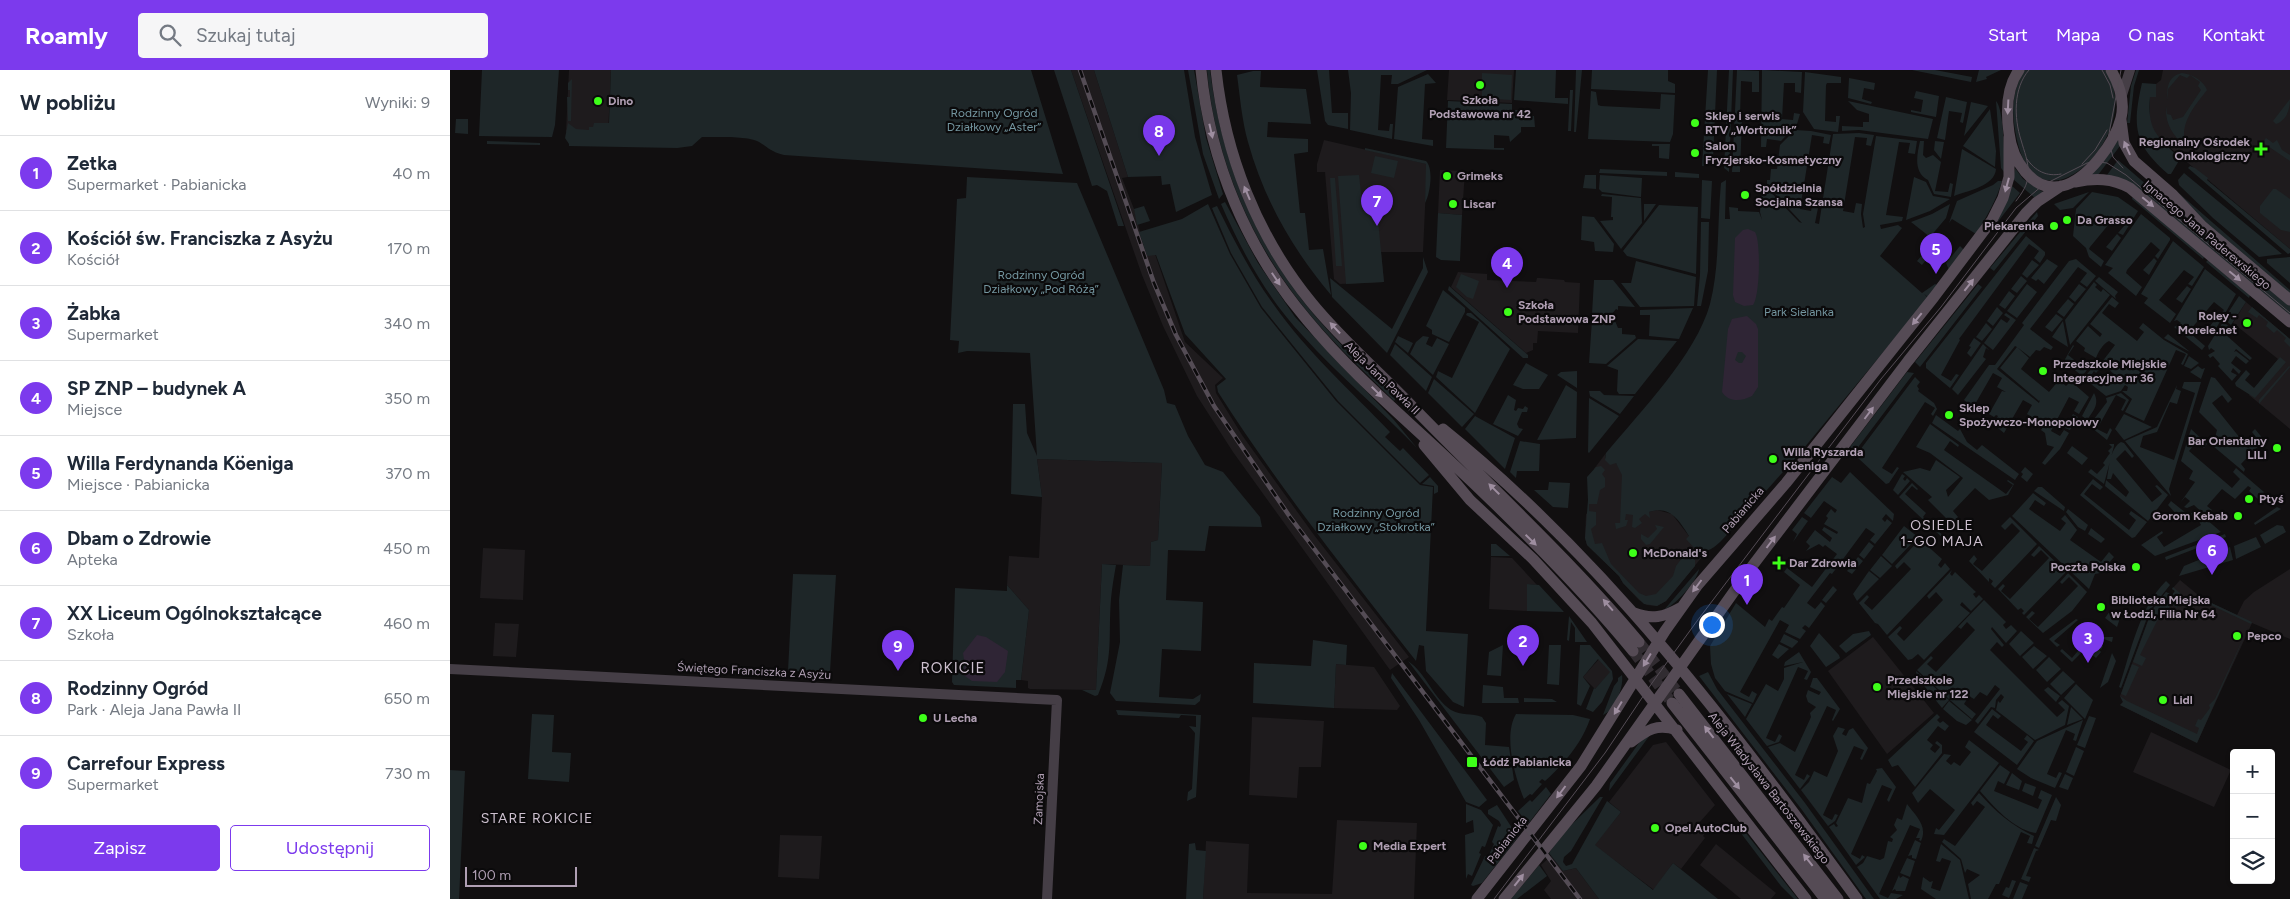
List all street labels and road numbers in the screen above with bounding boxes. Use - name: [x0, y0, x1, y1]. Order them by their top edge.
- street label: Ignacego Jana Paderewskiego: [2140, 177, 2274, 293]
- street label: Aleja Jana Pawła II: [1342, 339, 1422, 417]
- street label: Pabianicka: [1719, 484, 1767, 536]
- street label: Świętego Franciszka z Asyżu: [677, 660, 831, 682]
- street label: Aleja Władysława Bartoszewskiego: [1705, 709, 1833, 867]
- street label: Zamojska: [1031, 773, 1047, 825]
- street label: Pabianicka: [1484, 813, 1530, 867]

